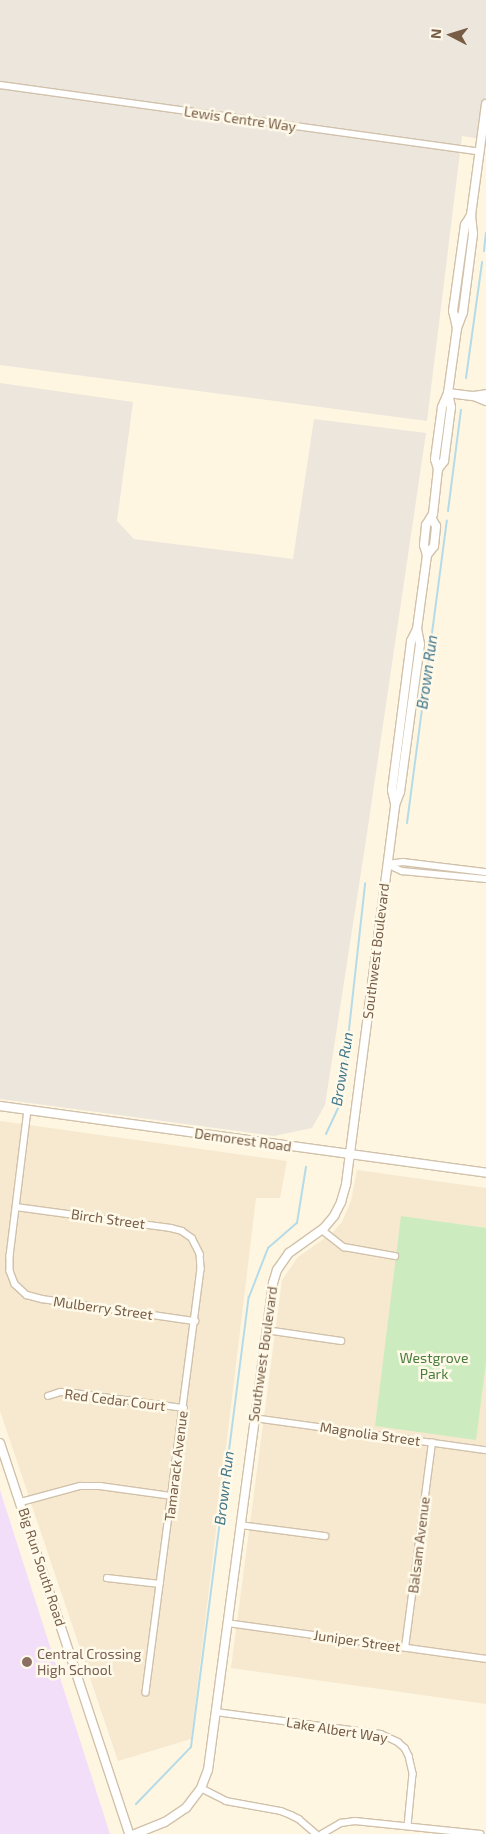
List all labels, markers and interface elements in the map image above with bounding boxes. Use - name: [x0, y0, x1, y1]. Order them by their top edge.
- north arrow: [426, 10, 476, 60]
- text: N: [427, 28, 444, 39]
- street label: Lewis Centre Way: [183, 103, 297, 135]
- water label: Brown Run: [413, 634, 441, 710]
- street label: Southwest Boulevard: [359, 882, 393, 1020]
- water label: Brown Run: [327, 1031, 357, 1107]
- street label: Demorest Road: [193, 1125, 293, 1155]
- street label: Birch Street: [70, 1205, 146, 1233]
- street label: Southwest Boulevard: [245, 1285, 281, 1423]
- street label: Mulberry Street: [52, 1293, 154, 1323]
- park label: Westgrove Park: [400, 1350, 468, 1382]
- street label: Red Cedar Court: [63, 1385, 167, 1415]
- street label: Tamarack Avenue: [161, 1410, 191, 1522]
- street label: Magnolia Street: [319, 1419, 421, 1449]
- water label: Brown Run: [211, 1450, 237, 1526]
- street label: Balsam Avenue: [405, 1496, 433, 1594]
- street label: Big Run South Road: [15, 1506, 69, 1628]
- street label: Juniper Street: [312, 1627, 402, 1655]
- place label: Central Crossing High School: [37, 1646, 142, 1678]
- marker: Central Crossing High School: [21, 1656, 33, 1668]
- street label: Lake Albert Way: [285, 1714, 389, 1746]

